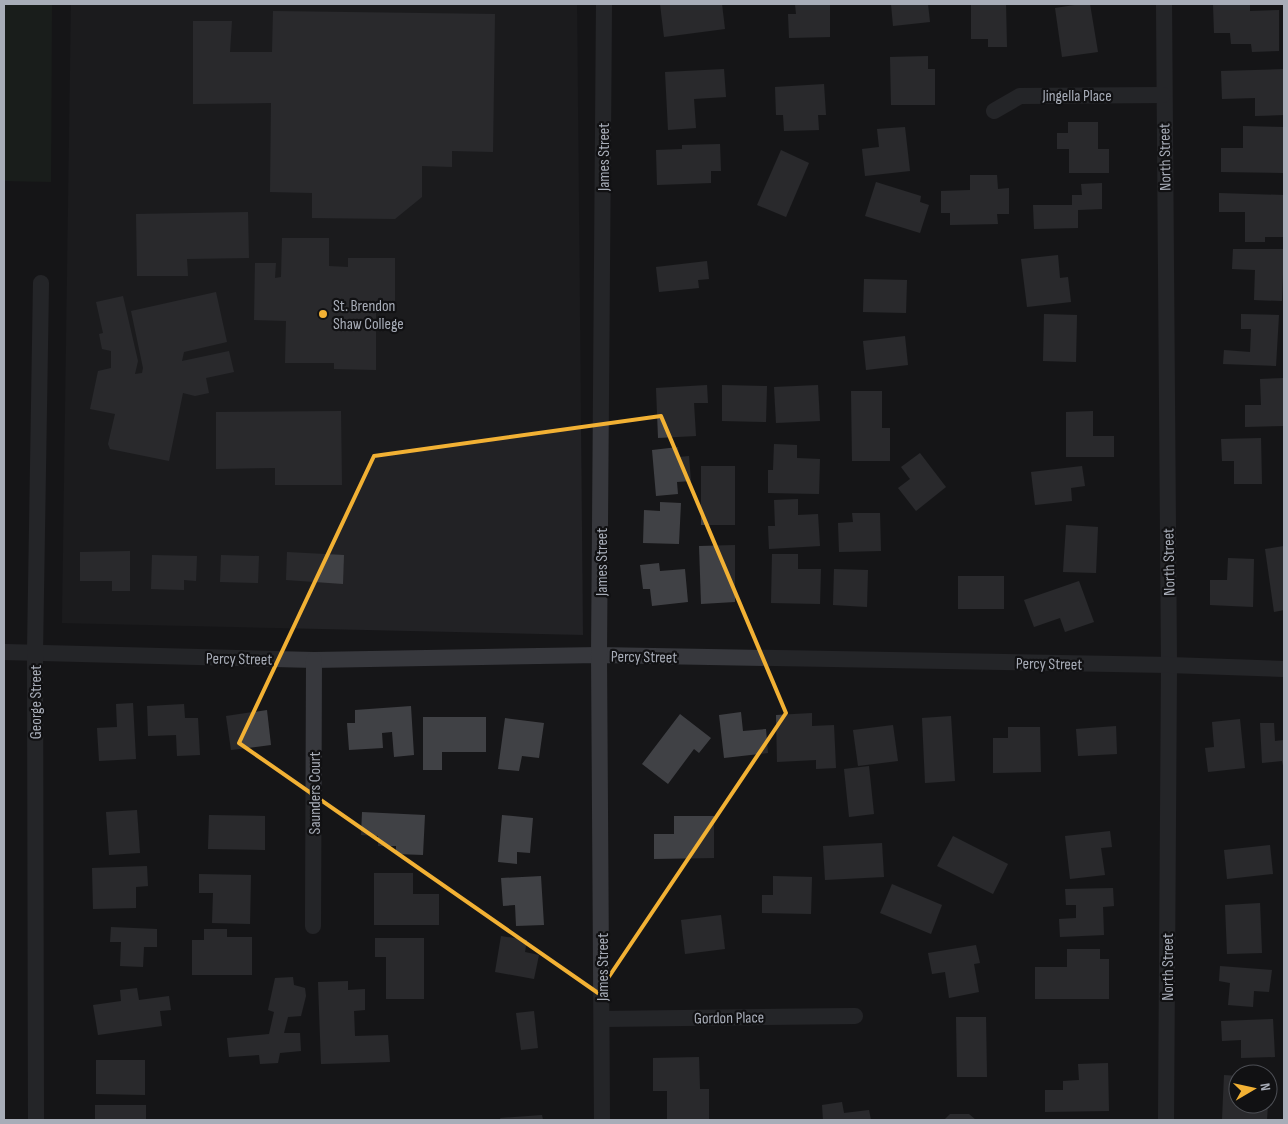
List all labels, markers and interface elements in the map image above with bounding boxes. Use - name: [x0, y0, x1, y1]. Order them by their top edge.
- street label: Jingella Place: [1041, 87, 1112, 106]
- street label: James Street: [595, 123, 614, 192]
- street label: North Street: [1155, 123, 1176, 191]
- place label: St. Brendon Shaw College: [333, 297, 404, 334]
- marker: St. Brendon Shaw College: [317, 308, 329, 320]
- street label: James Street: [593, 528, 612, 597]
- street label: North Street: [1159, 528, 1180, 596]
- street label: Percy Street: [611, 647, 677, 668]
- street label: Percy Street: [206, 649, 272, 670]
- street label: Percy Street: [1016, 654, 1082, 675]
- street label: George Street: [27, 665, 46, 739]
- street label: Saunders Court: [306, 751, 325, 834]
- street label: James Street: [594, 933, 613, 1002]
- street label: North Street: [1159, 933, 1178, 1001]
- street label: Gordon Place: [694, 1008, 764, 1029]
- north arrow: [1228, 1064, 1278, 1114]
- text: N: [1256, 1082, 1274, 1092]

